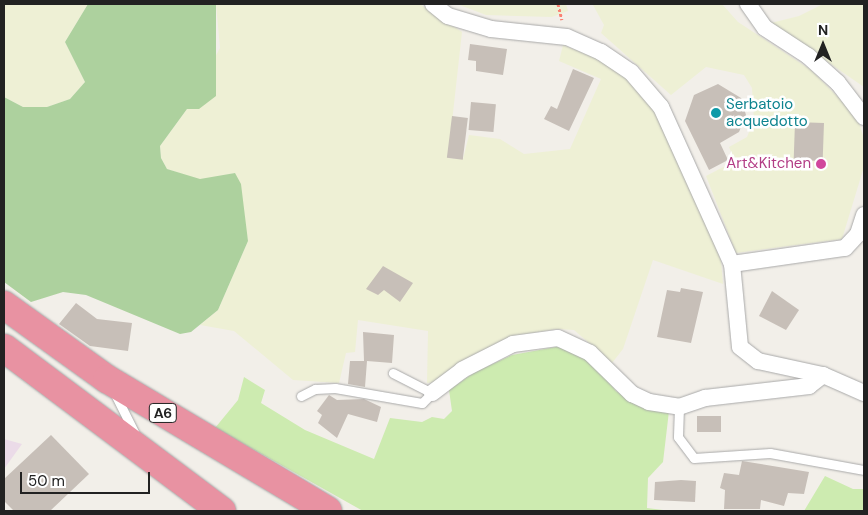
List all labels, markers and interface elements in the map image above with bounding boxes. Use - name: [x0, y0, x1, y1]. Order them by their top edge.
- north arrow: [798, 20, 848, 70]
- text: N: [818, 21, 828, 39]
- place label: Serbatoio acquedotto: [726, 95, 808, 130]
- marker: Serbatoio acquedotto: [710, 107, 722, 119]
- place label: Art&Kitchen: [726, 155, 811, 173]
- marker: Art&Kitchen: [815, 158, 827, 170]
- road number: A6: [148, 402, 178, 424]
- scale bar: [22, 462, 152, 494]
- text: 50 m: [28, 471, 65, 491]

